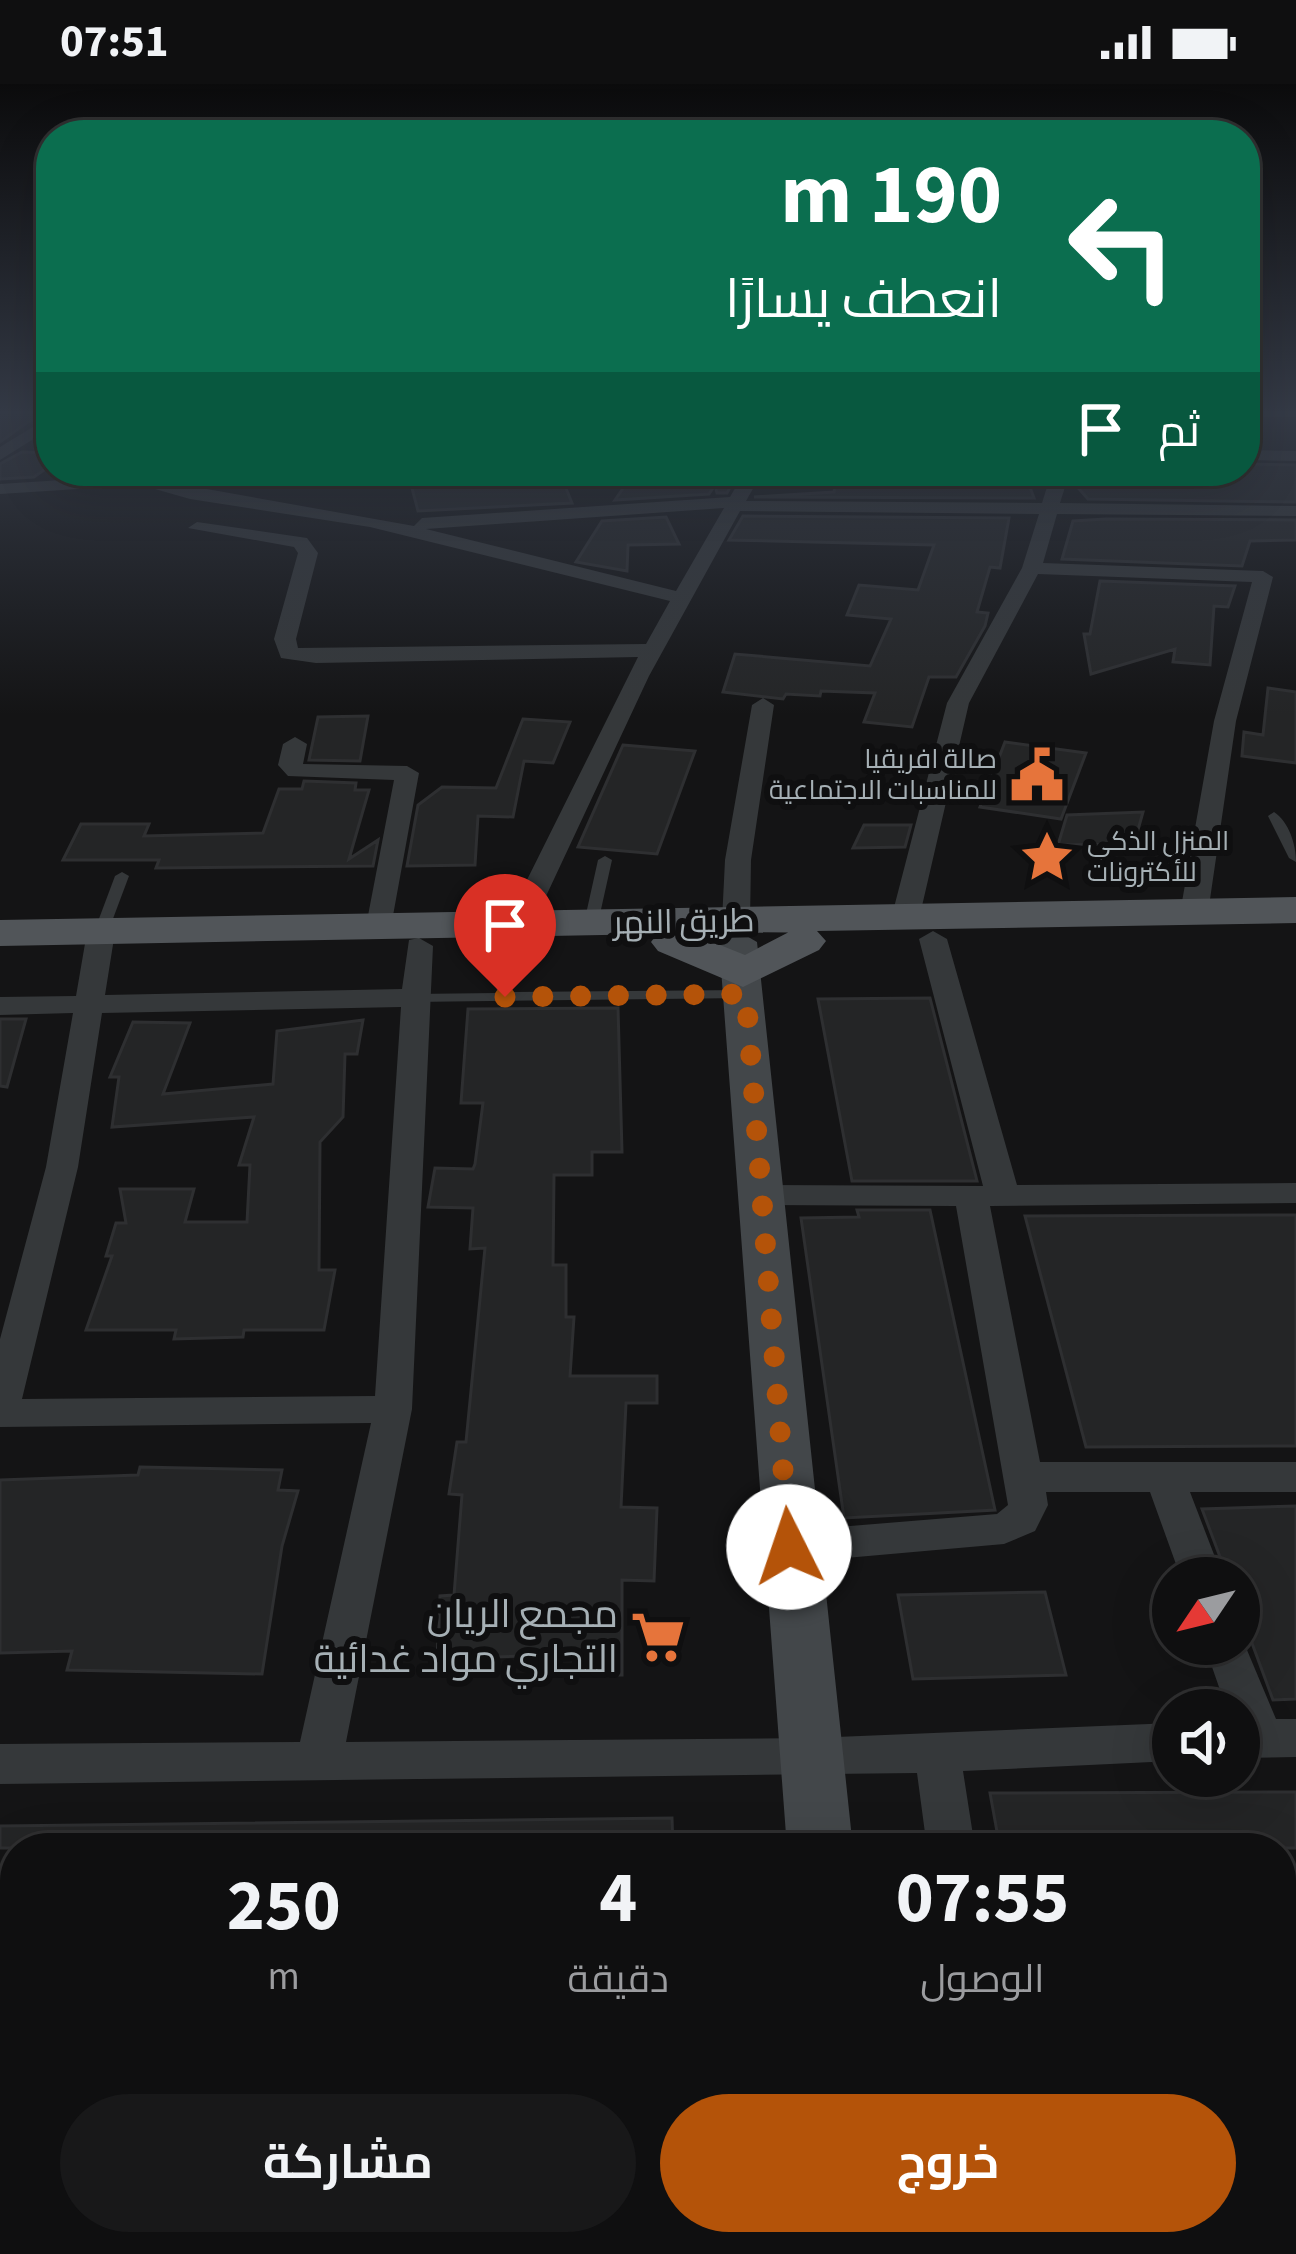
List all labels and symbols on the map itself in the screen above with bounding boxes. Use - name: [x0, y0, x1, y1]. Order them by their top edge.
- place label: صالة افريقيا للمناسبات الاجتماعية: [769, 740, 997, 810]
- public building icon: صالة افريقيا للمناسبات الاجتماعية: [1008, 746, 1066, 804]
- place label: المنزل الذكي للأكترونات: [1087, 822, 1229, 892]
- place icon: المنزل الذكي للأكترونات: [1018, 828, 1076, 886]
- pin: [454, 874, 556, 997]
- street label: طريق النهر: [611, 897, 755, 947]
- position arrow: [726, 1484, 852, 1610]
- north arrow: [1152, 1557, 1260, 1665]
- place label: مجمع الريان التجاري مواد غدائية: [314, 1587, 618, 1689]
- supermarket icon: مجمع الريان التجاري مواد غدائية: [629, 1608, 687, 1666]

